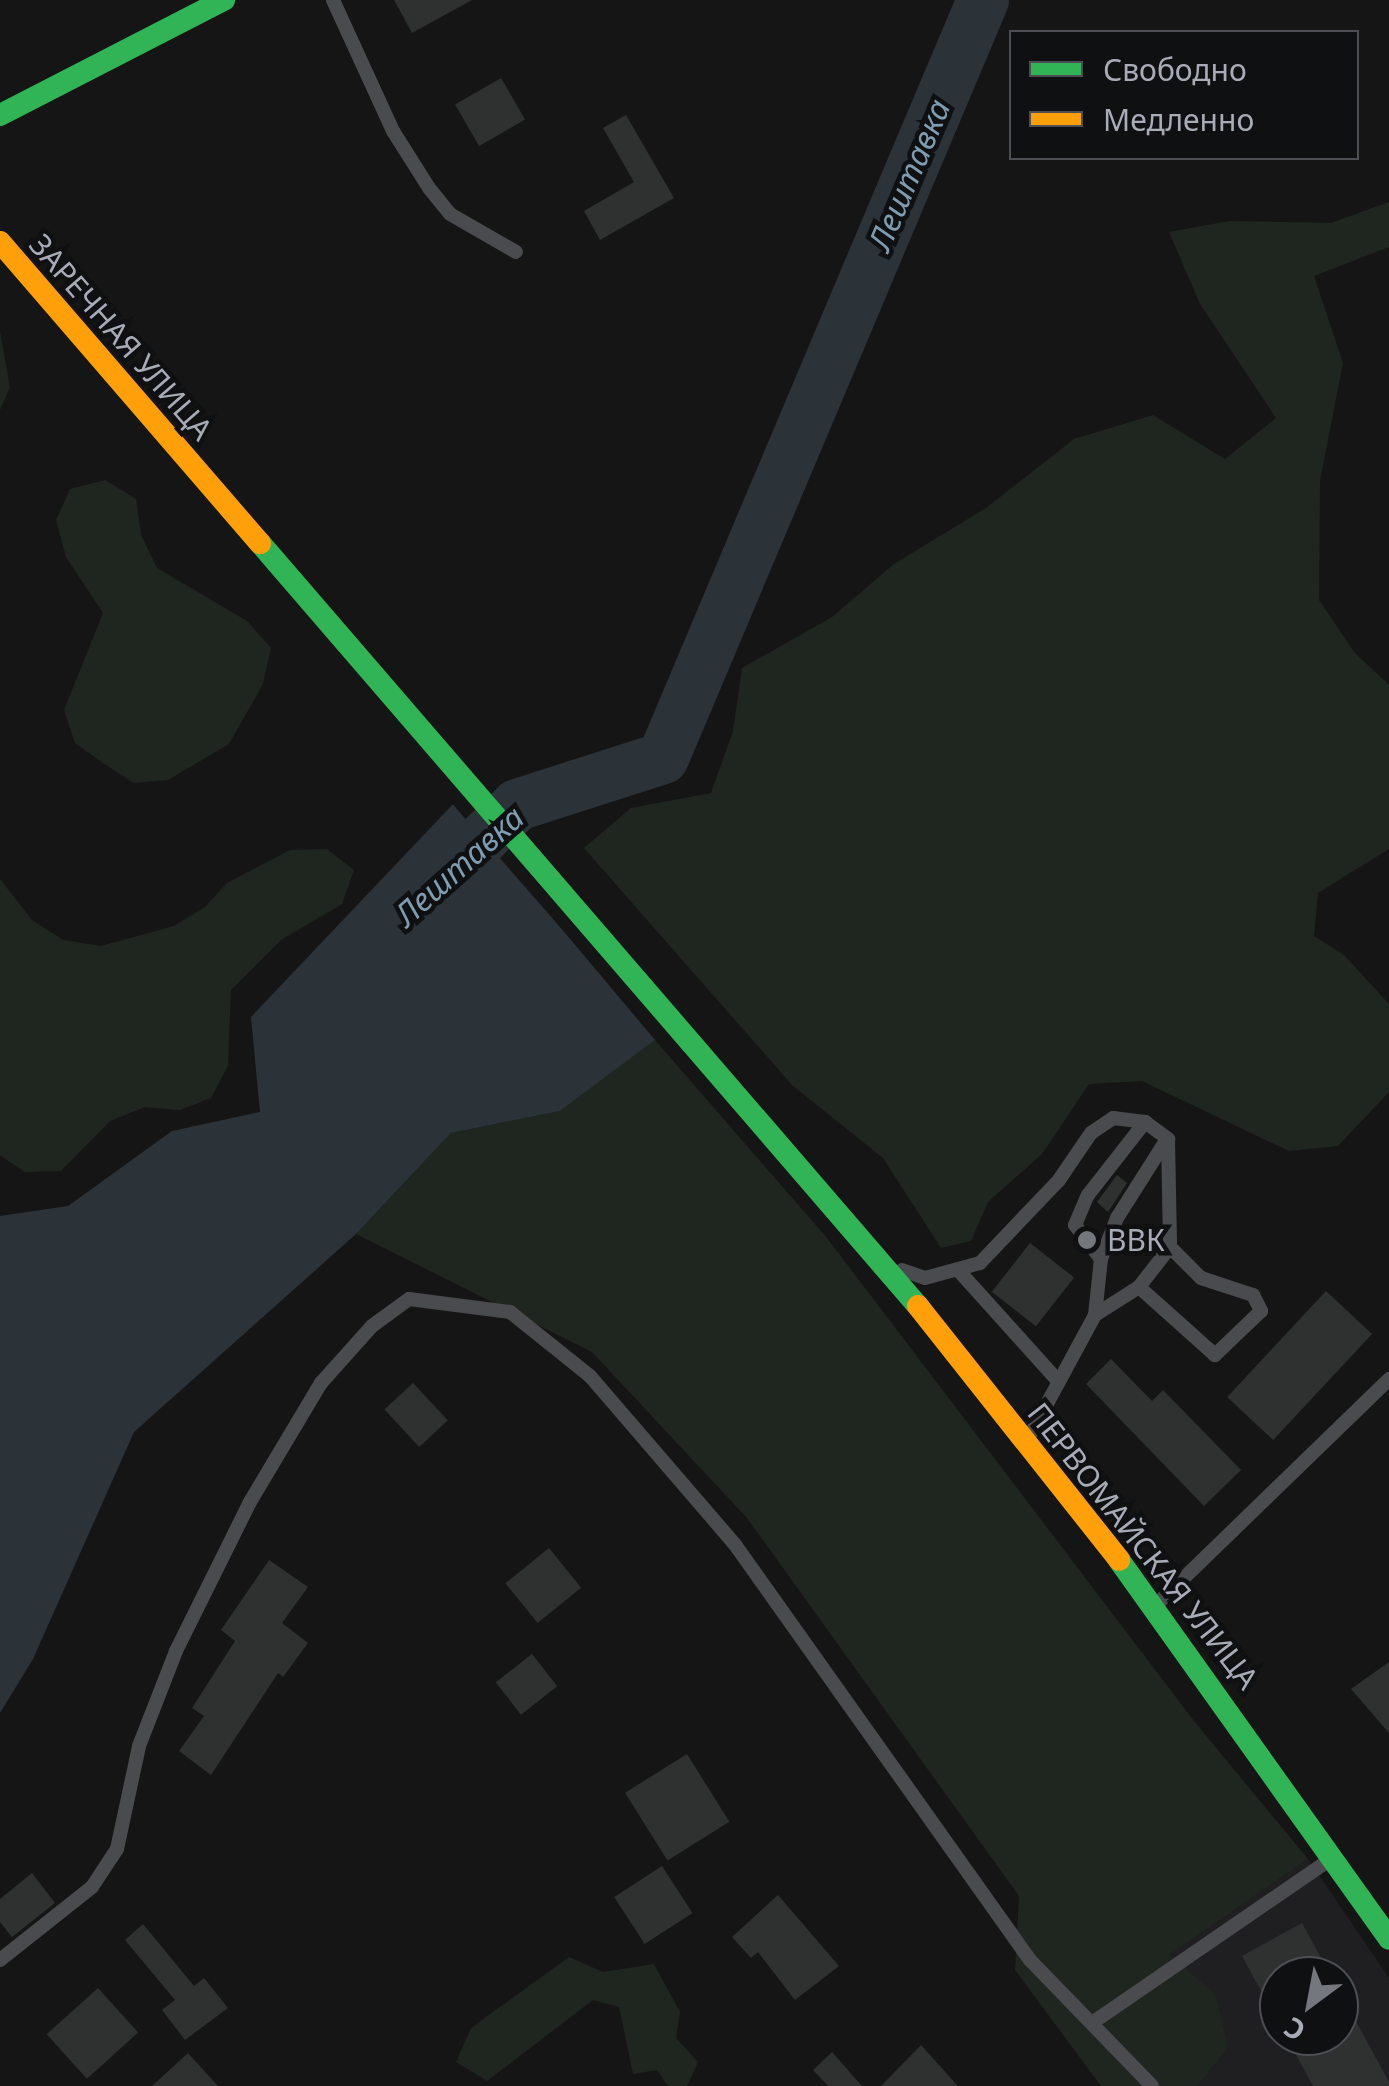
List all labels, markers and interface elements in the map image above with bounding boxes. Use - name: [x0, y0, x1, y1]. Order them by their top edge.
- legend: [1009, 30, 1359, 160]
- text: Свободно: [1103, 49, 1247, 90]
- water label: Лештавка: [860, 93, 958, 257]
- text: Медленно: [1103, 99, 1254, 140]
- street label: ЗАРЕЧНАЯ УЛИЦА: [22, 227, 220, 447]
- water label: Лештавка: [386, 798, 532, 934]
- place label: ВВК: [1107, 1222, 1165, 1258]
- marker: ВВК: [1076, 1229, 1098, 1251]
- street label: ПЕРВОМАЙСКАЯ УЛИЦА: [1020, 1396, 1266, 1696]
- north arrow: [1259, 1956, 1359, 2056]
- text: С: [1276, 2009, 1312, 2051]

